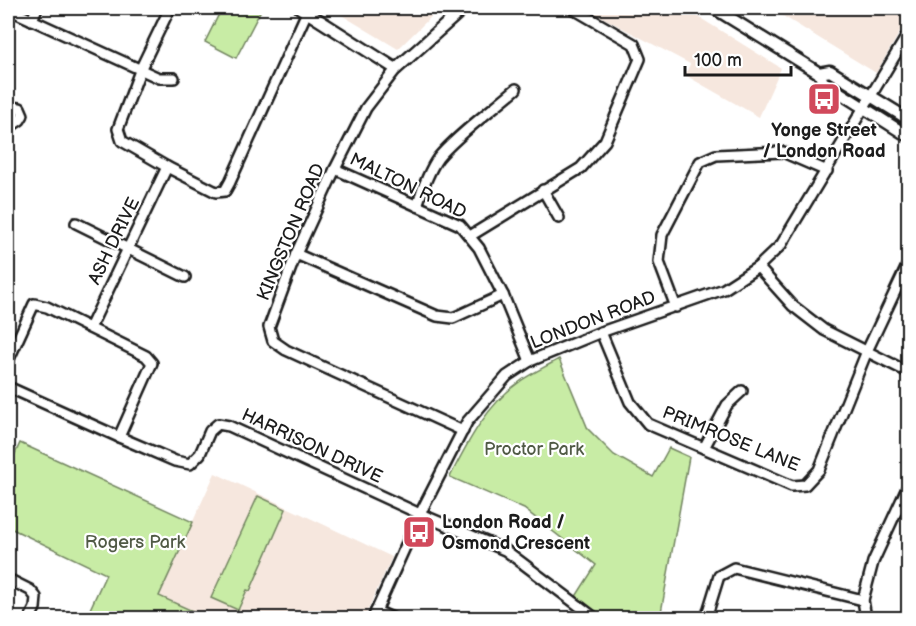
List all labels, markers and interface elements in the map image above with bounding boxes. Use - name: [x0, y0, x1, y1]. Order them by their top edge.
- scale bar: [685, 39, 792, 77]
- text: 100 m: [694, 50, 742, 71]
- bus stop icon: Yonge Street / London Road: [806, 81, 842, 117]
- place label: Yonge Street / London Road: [763, 120, 885, 162]
- street label: MALTON ROAD: [346, 149, 470, 223]
- street label: KINGSTON ROAD: [253, 160, 329, 304]
- street label: ASH DRIVE: [84, 194, 144, 288]
- street label: LONDON ROAD: [528, 287, 658, 353]
- street label: PRIMROSE LANE: [659, 402, 803, 476]
- street label: HARRISON DRIVE: [238, 404, 386, 488]
- park label: Proctor Park: [484, 439, 584, 460]
- place label: London Road / Osmond Crescent: [442, 512, 590, 554]
- bus stop icon: London Road / Osmond Crescent: [401, 514, 437, 550]
- park label: Rogers Park: [85, 532, 185, 553]

